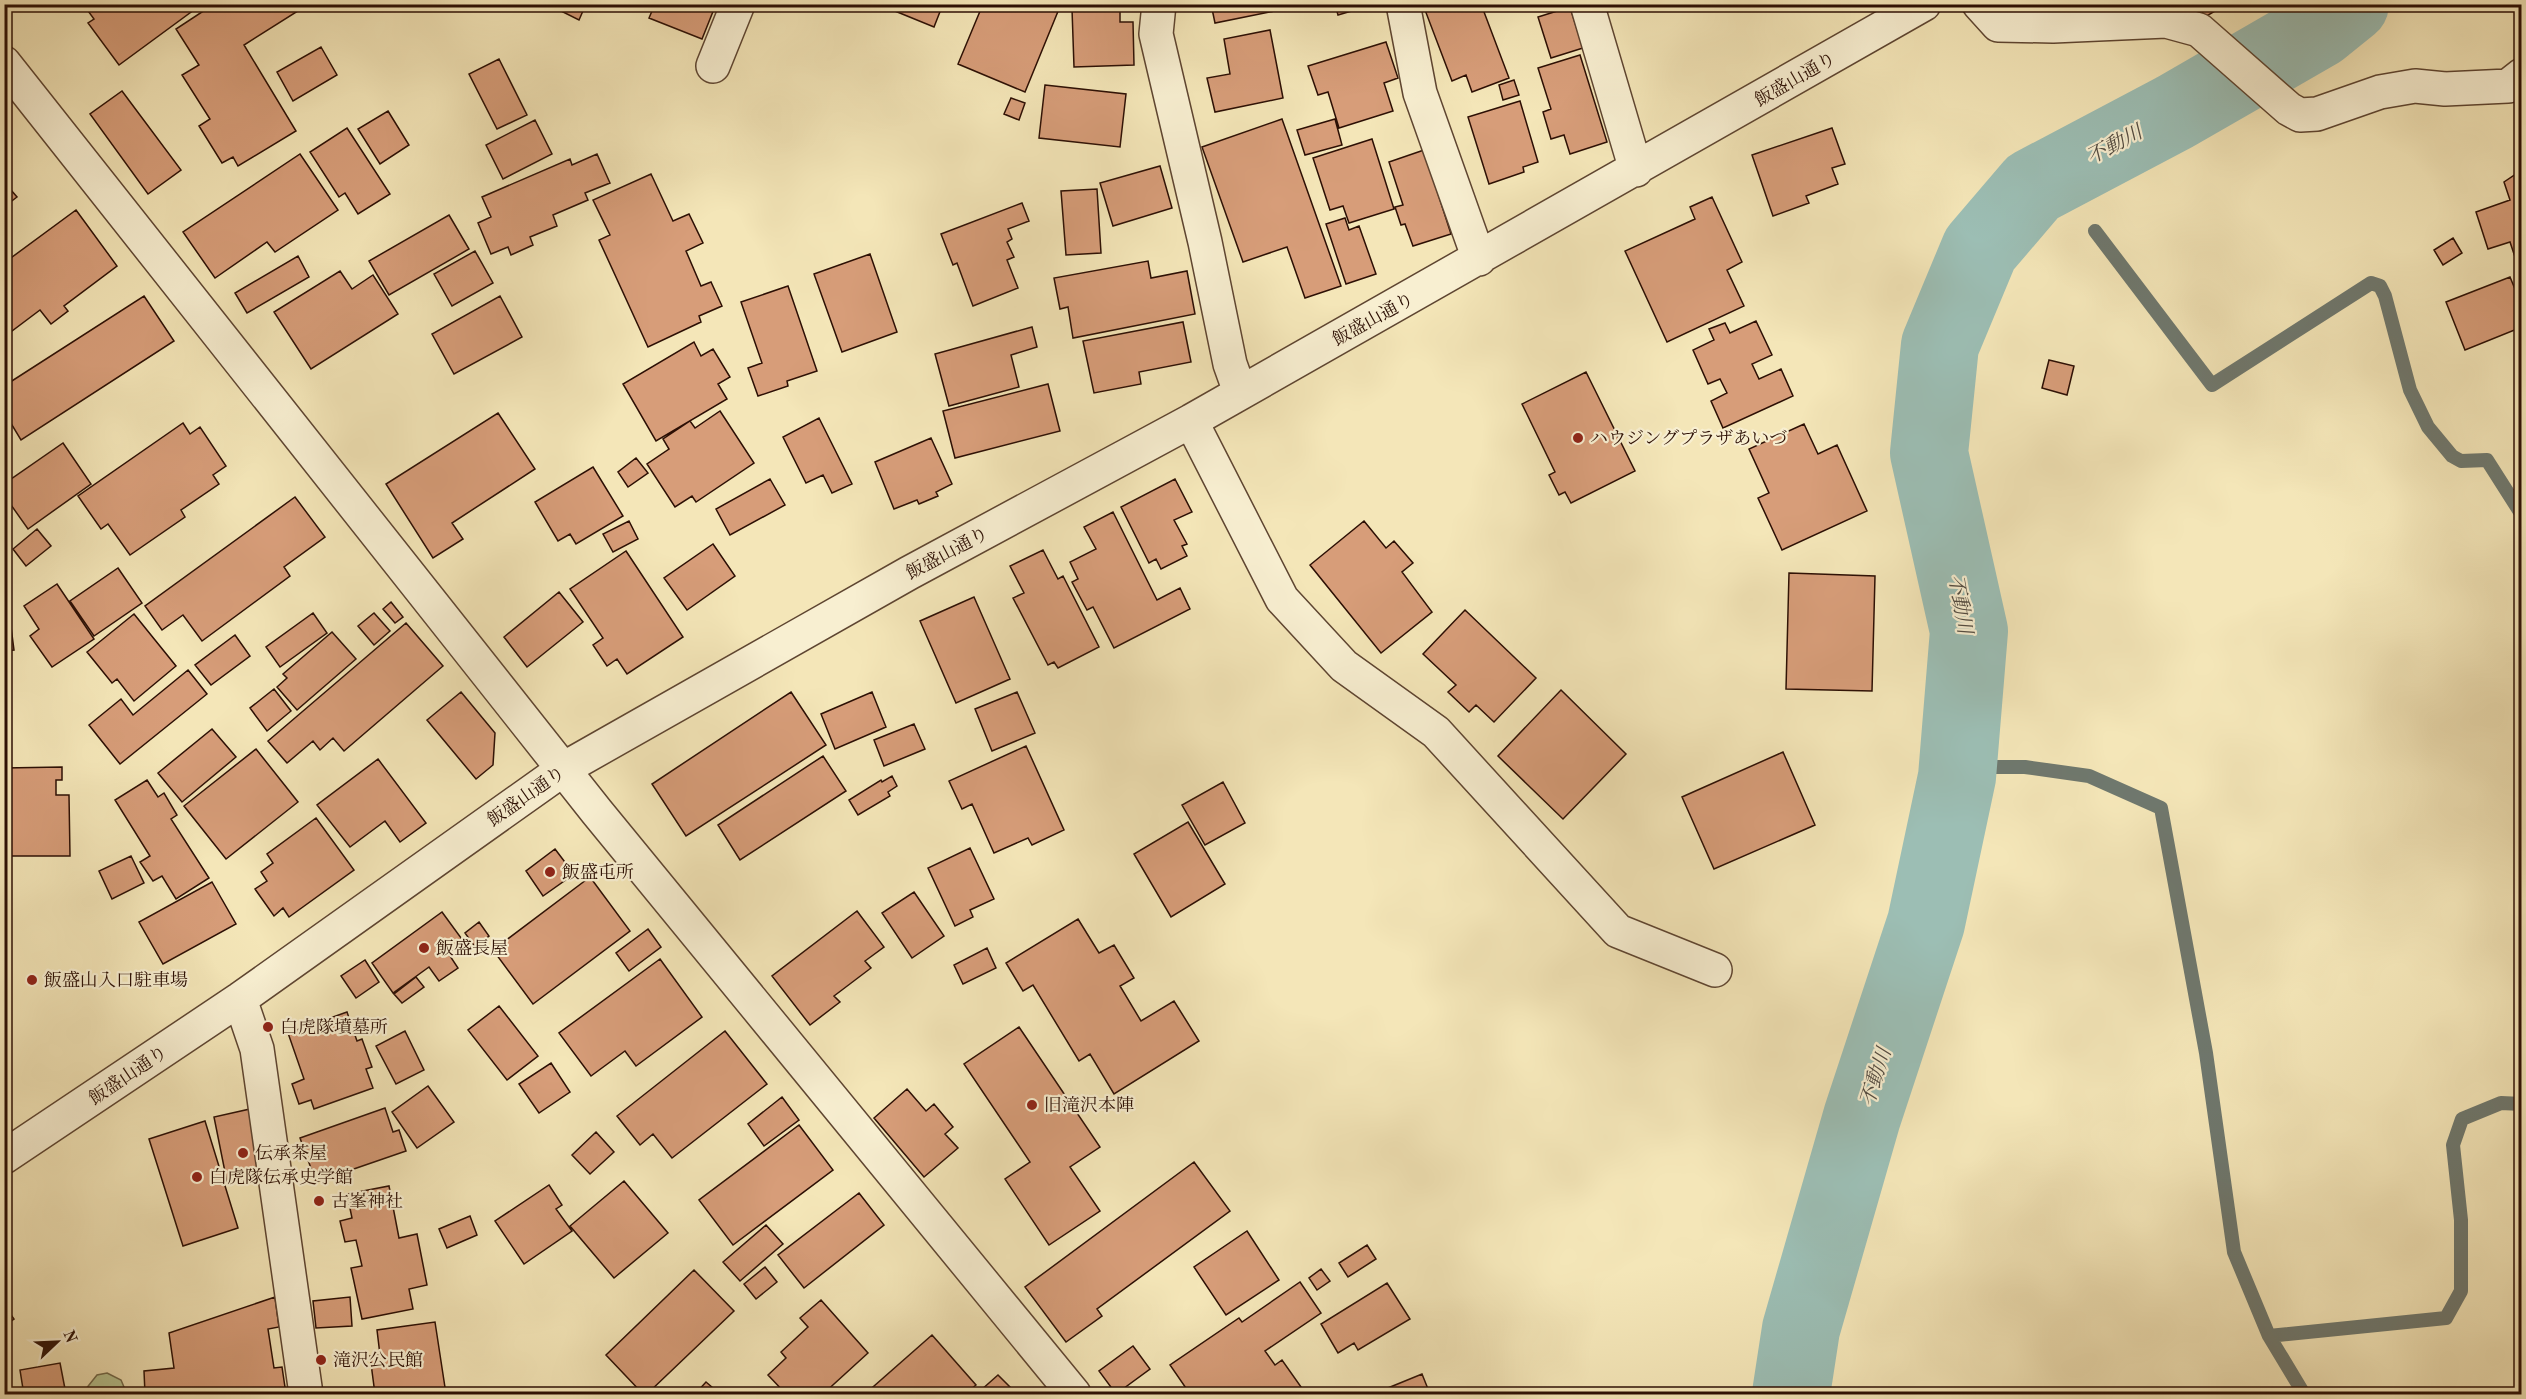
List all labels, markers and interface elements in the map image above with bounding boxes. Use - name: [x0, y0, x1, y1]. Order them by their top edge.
- street label: 飯盛山通り: [1751, 48, 1839, 110]
- water label: 不動川: [2083, 120, 2148, 169]
- street label: 飯盛山通り: [1329, 288, 1417, 350]
- place label: ハウジングプラザあいづ: [1590, 429, 1787, 448]
- marker: ハウジングプラザあいづ: [1571, 431, 1585, 445]
- street label: 飯盛山通り: [903, 523, 991, 583]
- water label: 不動川: [1944, 573, 1976, 638]
- street label: 飯盛山通り: [483, 762, 569, 830]
- place label: 飯盛屯所: [562, 862, 634, 882]
- marker: 飯盛屯所: [543, 865, 557, 879]
- place label: 飯盛長屋: [436, 938, 508, 958]
- marker: 飯盛長屋: [417, 941, 431, 955]
- place label: 飯盛山入口駐車場: [44, 970, 188, 990]
- marker: 飯盛山入口駐車場: [25, 973, 39, 987]
- place label: 白虎隊墳墓所: [280, 1017, 388, 1037]
- marker: 白虎隊墳墓所: [261, 1020, 275, 1034]
- street label: 飯盛山通り: [85, 1042, 171, 1108]
- water label: 不動川: [1856, 1043, 1896, 1109]
- place label: 旧滝沢本陣: [1044, 1095, 1134, 1115]
- marker: 旧滝沢本陣: [1025, 1098, 1039, 1112]
- place label: 伝承茶屋: [255, 1143, 327, 1163]
- marker: 伝承茶屋: [236, 1146, 250, 1160]
- place label: 白虎隊伝承史学館: [209, 1167, 353, 1187]
- marker: 白虎隊伝承史学館: [190, 1170, 204, 1184]
- place label: 古峯神社: [331, 1191, 403, 1211]
- marker: 古峯神社: [312, 1194, 326, 1208]
- north arrow: [27, 1312, 87, 1372]
- text: N: [59, 1328, 79, 1346]
- place label: 滝沢公民館: [333, 1350, 423, 1370]
- marker: 滝沢公民館: [314, 1353, 328, 1367]

